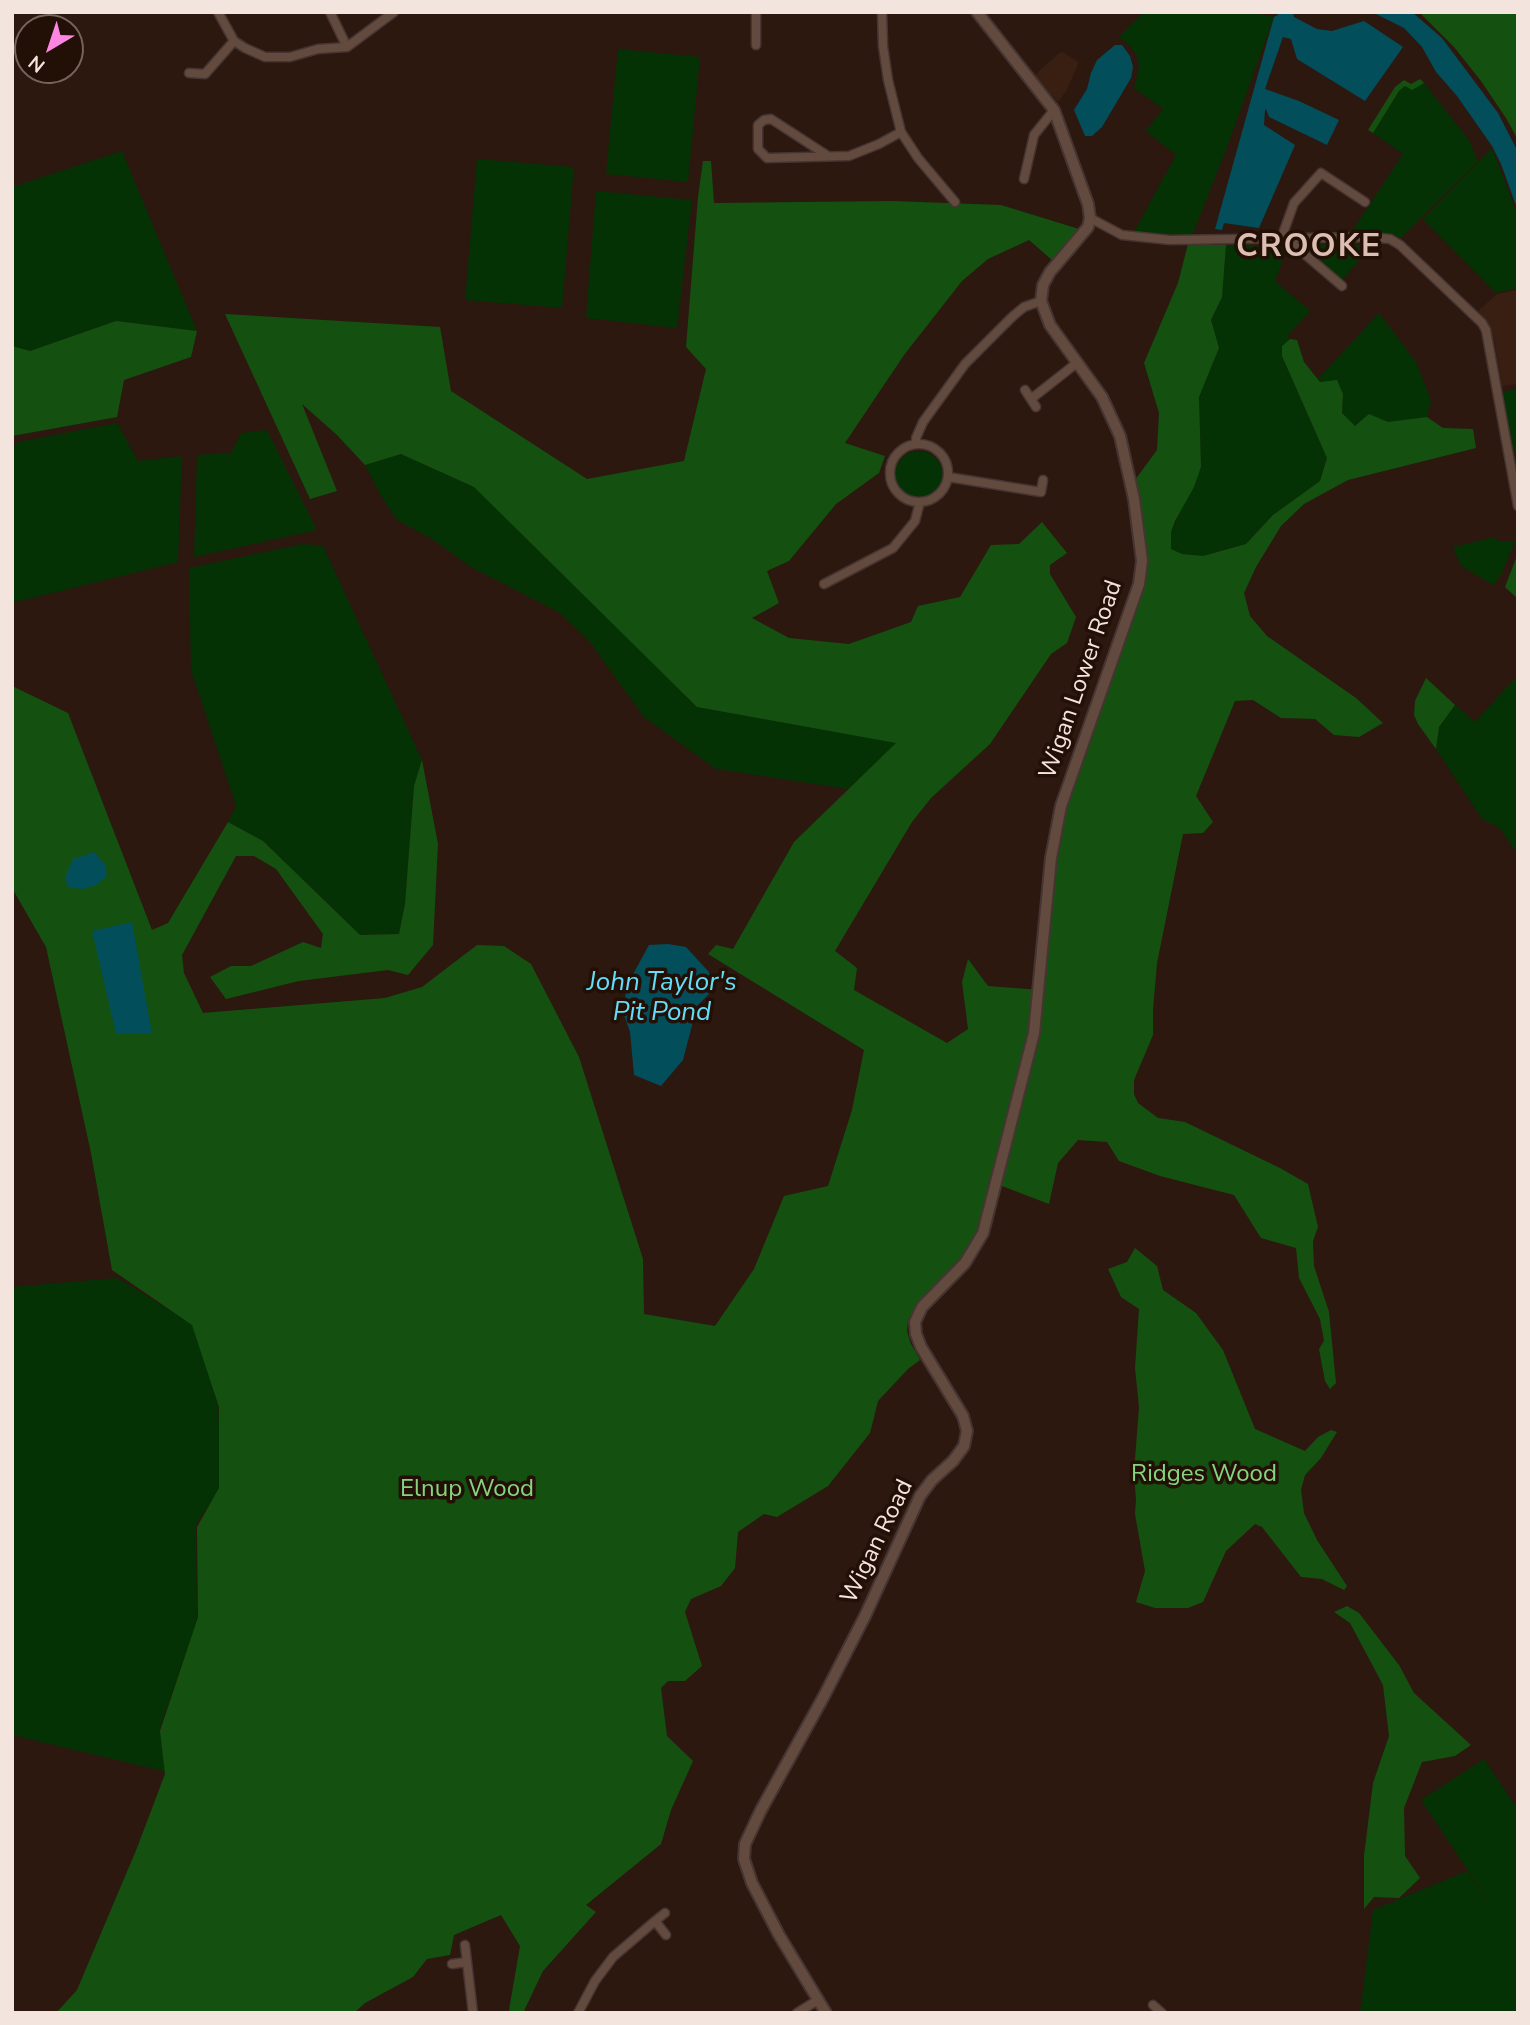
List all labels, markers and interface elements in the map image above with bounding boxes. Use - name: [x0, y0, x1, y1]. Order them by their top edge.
- north arrow: [14, 14, 84, 84]
- text: N: [23, 49, 51, 78]
- district label: CROOKE: [1237, 229, 1381, 267]
- street label: Wigan Lower Road: [1035, 577, 1129, 783]
- water label: John Taylor's Pit Pond: [587, 968, 737, 1030]
- park label: Ridges Wood: [1131, 1461, 1277, 1489]
- street label: Wigan Road: [836, 1475, 920, 1609]
- park label: Elnup Wood: [400, 1476, 534, 1504]

